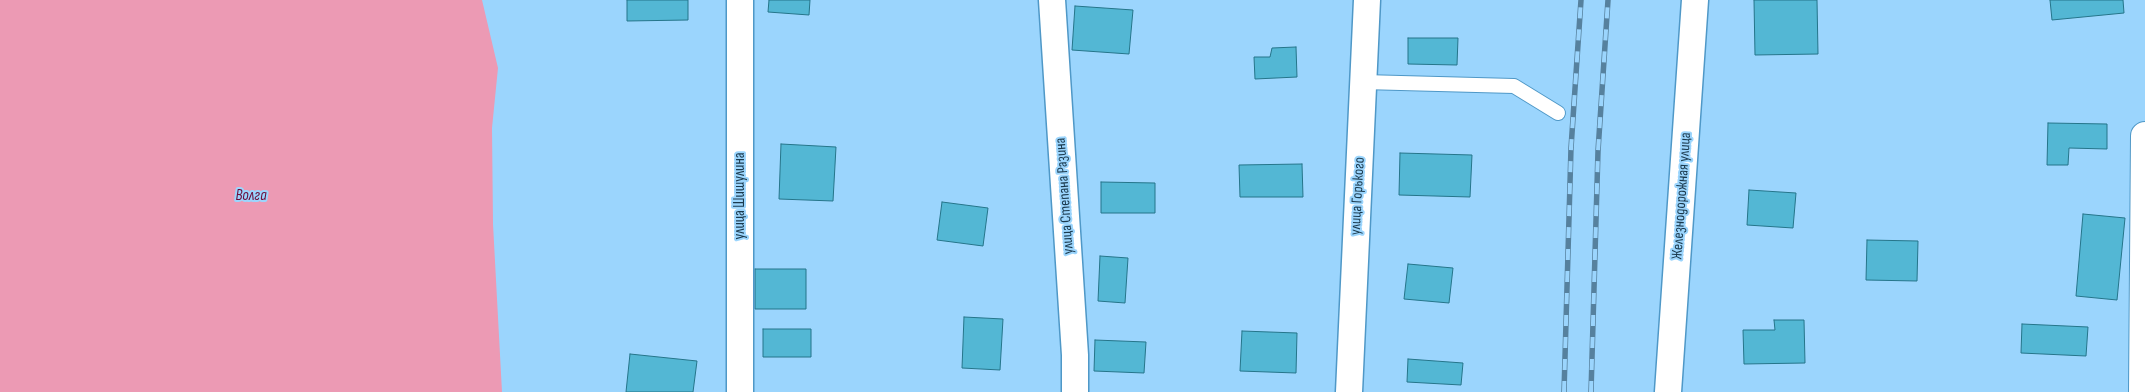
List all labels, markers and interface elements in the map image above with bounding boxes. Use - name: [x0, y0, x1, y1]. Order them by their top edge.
- street label: Железнодорожная улица: [1669, 132, 1695, 260]
- street label: улица Степана Разина: [1052, 137, 1078, 255]
- street label: улица Шишулина: [731, 153, 749, 239]
- street label: улица Горького: [1347, 157, 1369, 235]
- water label: Волга: [235, 186, 267, 206]

